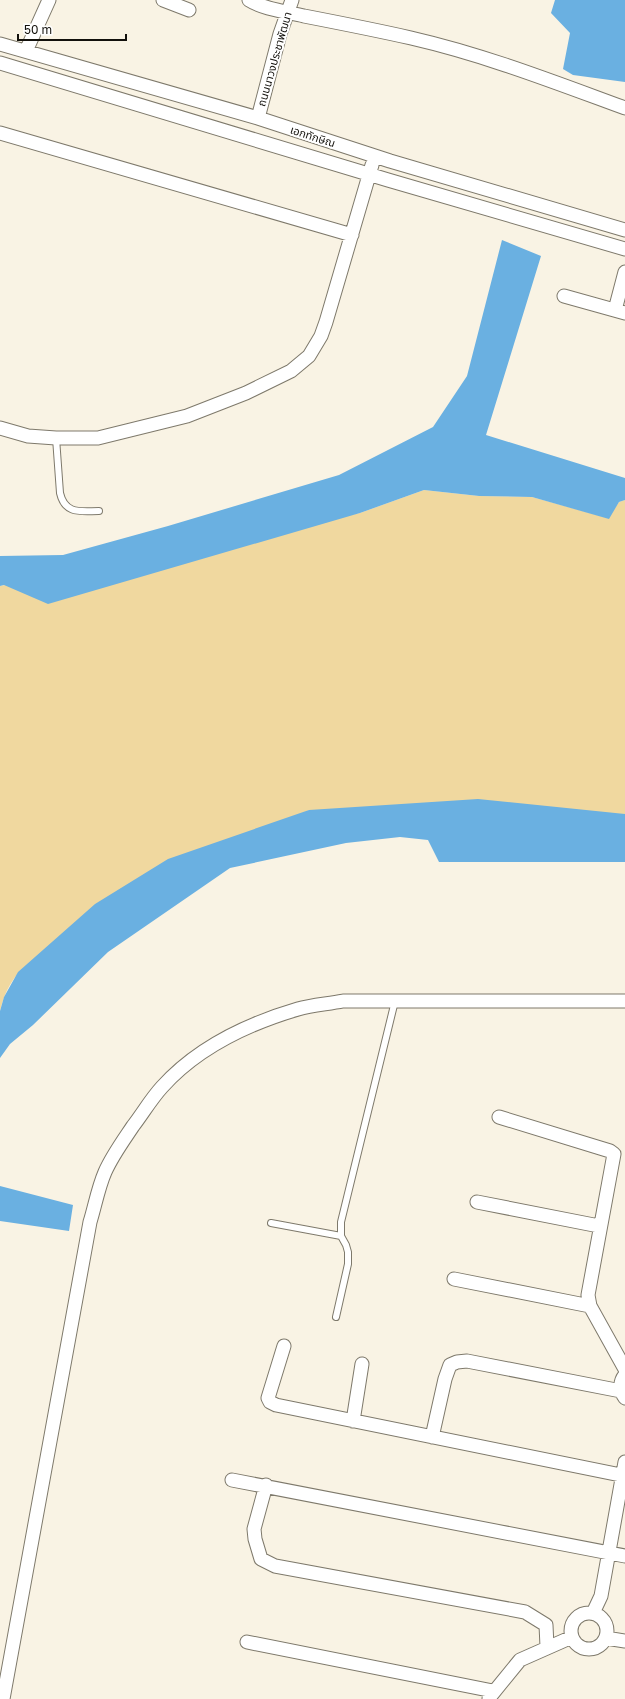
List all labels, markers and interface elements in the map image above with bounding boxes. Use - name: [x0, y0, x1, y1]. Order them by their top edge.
- street label: ถนนนาวงประชาพัฒนา: [254, 10, 294, 108]
- scale bar: [18, 16, 126, 42]
- text: 50 m: [24, 22, 52, 37]
- street label: เอกทักษิณ: [289, 123, 337, 149]

